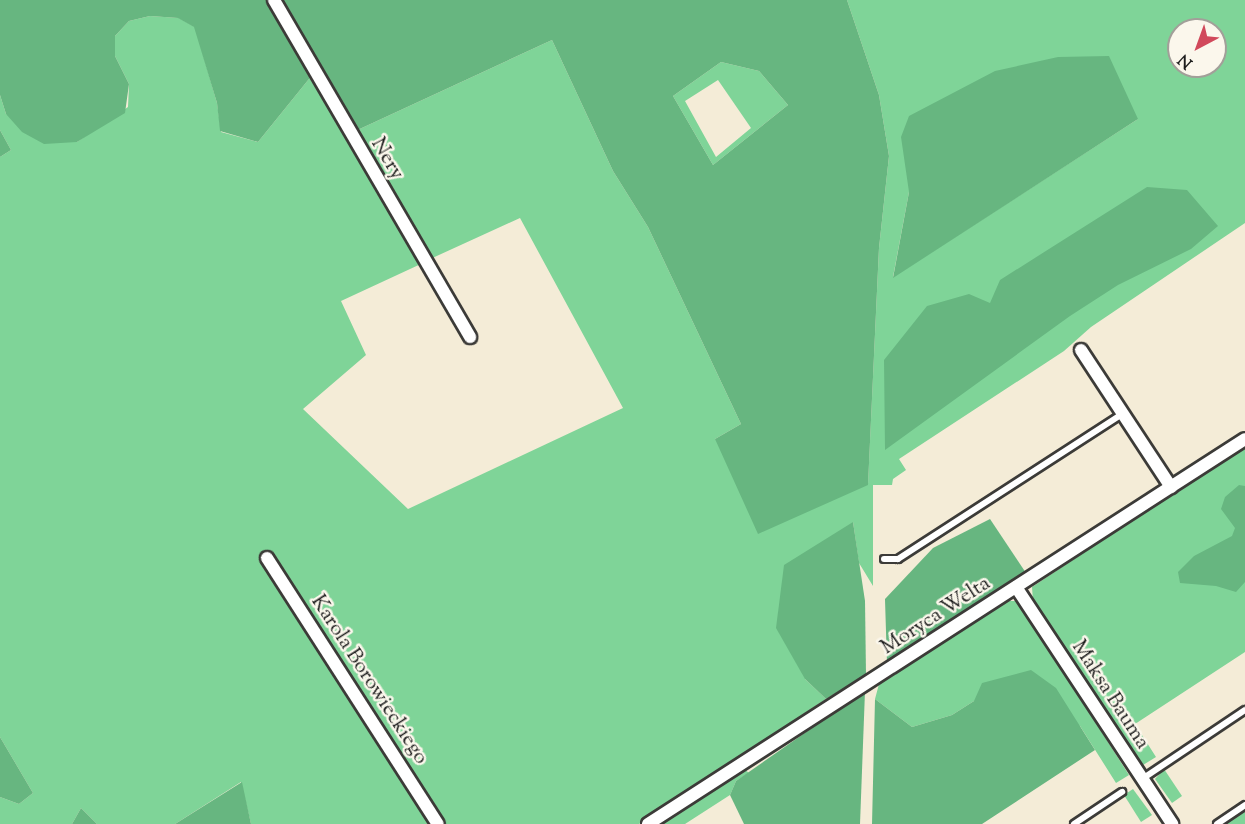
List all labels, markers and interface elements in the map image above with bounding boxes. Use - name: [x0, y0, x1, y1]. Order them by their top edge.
- north arrow: [1167, 18, 1227, 78]
- text: N: [1174, 48, 1199, 73]
- street label: Nery: [365, 133, 409, 185]
- street label: Moryca Welta: [877, 571, 995, 661]
- street label: Karola Borowieckiego: [305, 591, 433, 769]
- street label: Maksa Bauma: [1066, 636, 1154, 754]

